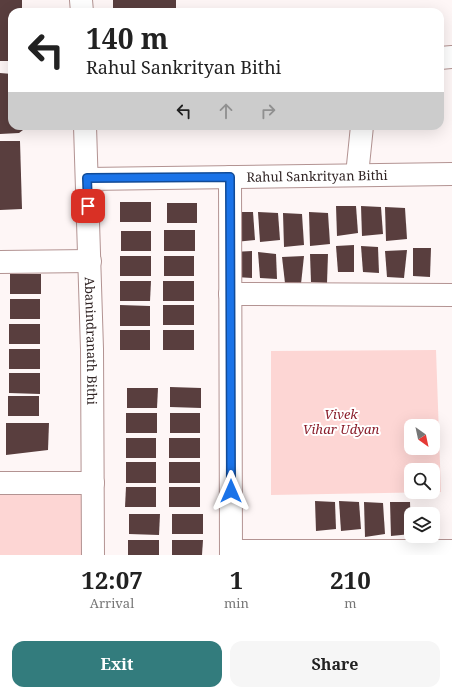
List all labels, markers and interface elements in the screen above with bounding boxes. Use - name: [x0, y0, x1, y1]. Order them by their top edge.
- text: 140 m: [86, 19, 168, 57]
- icon: left: [20, 24, 72, 76]
- text: Rahul Sankrityan Bithi: [86, 55, 281, 79]
- icon: left: [173, 100, 195, 122]
- icon: ahead: [215, 100, 237, 122]
- icon: right: [257, 100, 279, 122]
- street label: Rahul Sankrityan Bithi: [246, 166, 388, 186]
- pin: [71, 189, 105, 223]
- icon: arrive: [77, 195, 99, 217]
- street label: Abanindranath Bithi: [81, 277, 101, 405]
- park label: Vivek Vihar Udyan: [303, 405, 380, 438]
- north arrow: [404, 419, 440, 455]
- map controls: [404, 419, 440, 543]
- button: search: [404, 463, 440, 499]
- position arrow: [210, 470, 252, 512]
- button: layers: [404, 507, 440, 543]
- text: 12:07: [81, 563, 143, 596]
- text: 1: [230, 563, 243, 596]
- text: 210: [330, 563, 371, 596]
- text: Arrival: [90, 594, 134, 612]
- text: min: [224, 594, 249, 612]
- text: m: [344, 594, 357, 612]
- button: Exit: [12, 641, 222, 687]
- button: Share: [230, 641, 440, 687]

